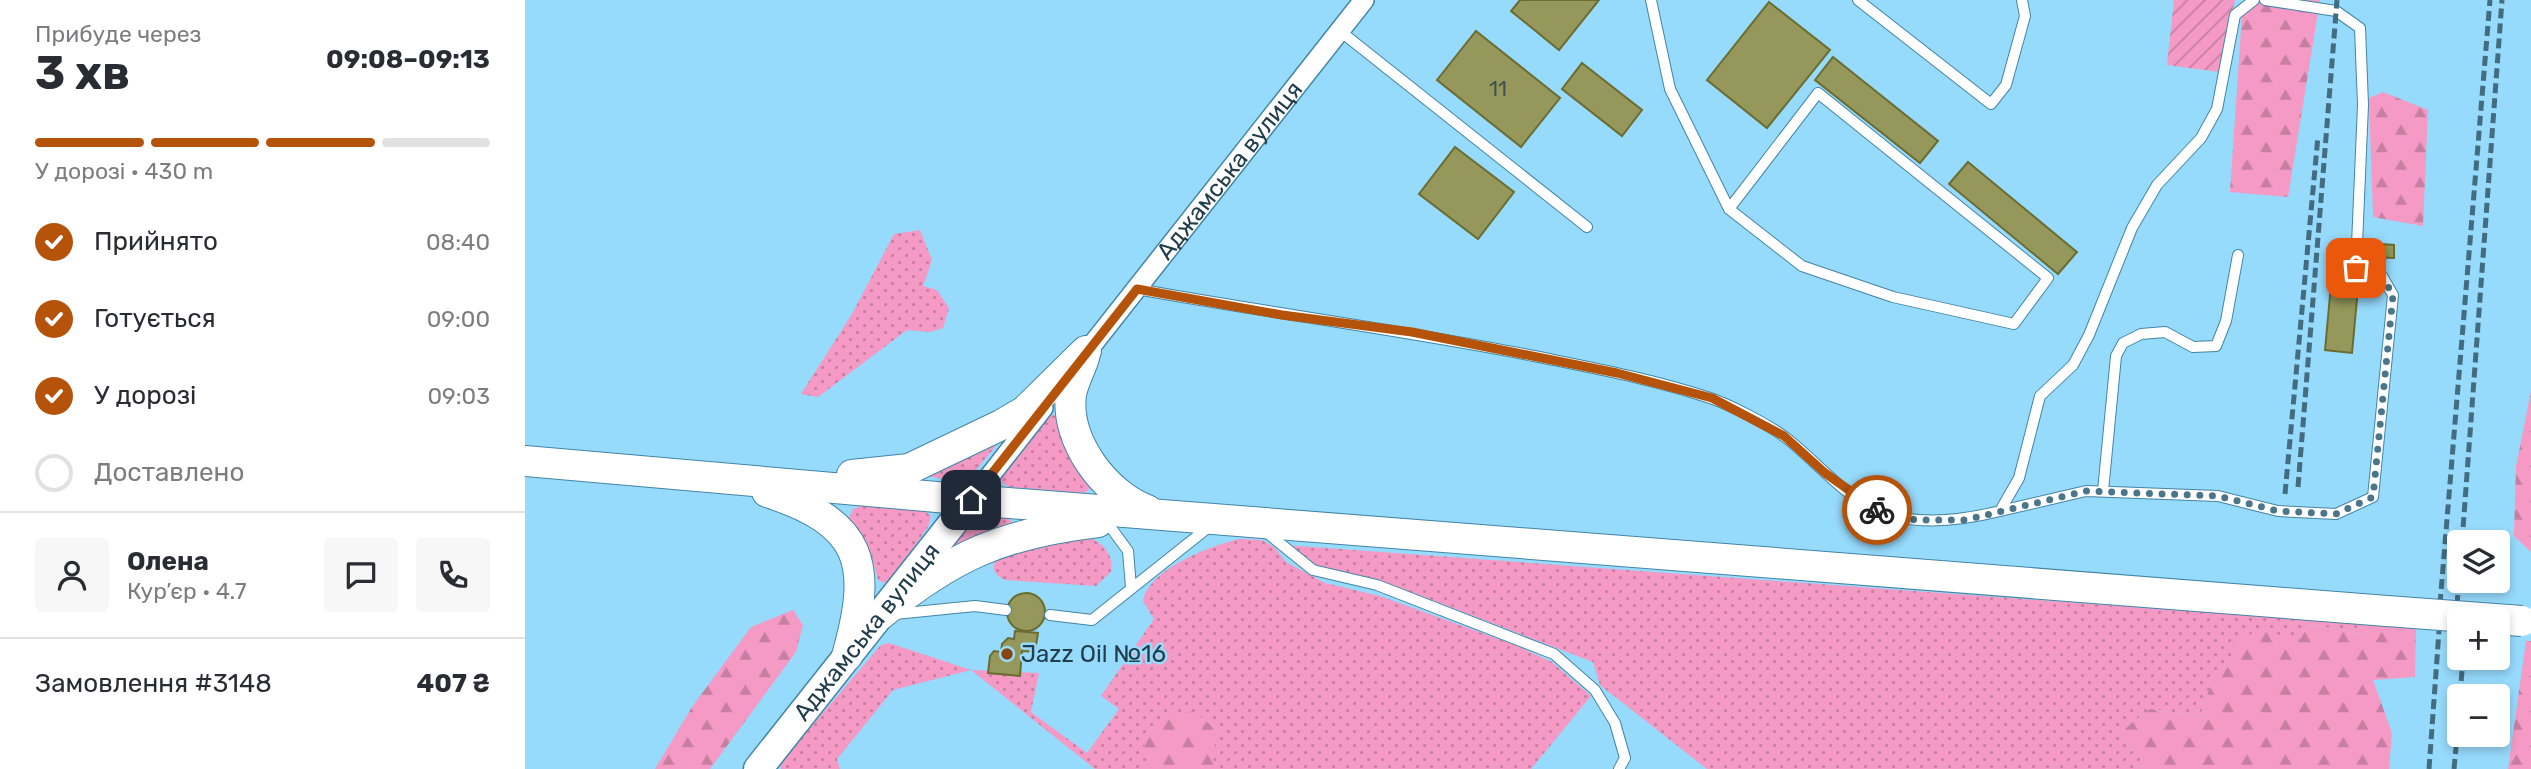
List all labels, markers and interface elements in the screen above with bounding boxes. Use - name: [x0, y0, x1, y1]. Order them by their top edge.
- text: Прибуде через: [35, 20, 201, 48]
- text: 09:08–09:13: [326, 44, 490, 75]
- text: 3 хв: [35, 46, 130, 101]
- street label: Аджамська вулиця: [1151, 76, 1308, 265]
- house number: 11: [1489, 76, 1507, 101]
- text: У дорозі · 430 m: [35, 157, 213, 185]
- icon: check: [35, 223, 73, 261]
- text: Прийнято: [94, 226, 218, 257]
- text: 08:40: [426, 228, 490, 256]
- pin: [2326, 238, 2386, 298]
- icon: bag: [2337, 249, 2375, 287]
- icon: check: [35, 300, 73, 338]
- text: Готується: [94, 303, 216, 334]
- text: 09:00: [427, 305, 490, 333]
- icon: check: [35, 377, 73, 415]
- text: У дорозі: [94, 380, 196, 411]
- text: 09:03: [427, 382, 490, 410]
- text: Доставлено: [94, 457, 244, 488]
- pin: [941, 470, 1001, 530]
- courier: [1842, 475, 1912, 545]
- icon: home: [952, 481, 990, 519]
- icon: bike: [1858, 491, 1896, 529]
- map controls: [2447, 530, 2510, 747]
- button: layers: [2447, 530, 2510, 593]
- street label: Аджамська вулиця: [788, 537, 946, 726]
- button: person: [35, 538, 109, 612]
- button: chat: [324, 538, 398, 612]
- button: phone: [416, 538, 490, 612]
- text: Олена: [127, 546, 209, 577]
- text: Кур’єр · 4.7: [127, 577, 247, 605]
- button: +: [2447, 607, 2510, 670]
- place label: Jazz Oil №16: [1021, 640, 1166, 668]
- marker: Jazz Oil №16: [999, 646, 1015, 662]
- text: Замовлення #3148: [35, 668, 272, 699]
- text: 407 ₴: [416, 668, 490, 699]
- button: −: [2447, 684, 2510, 747]

